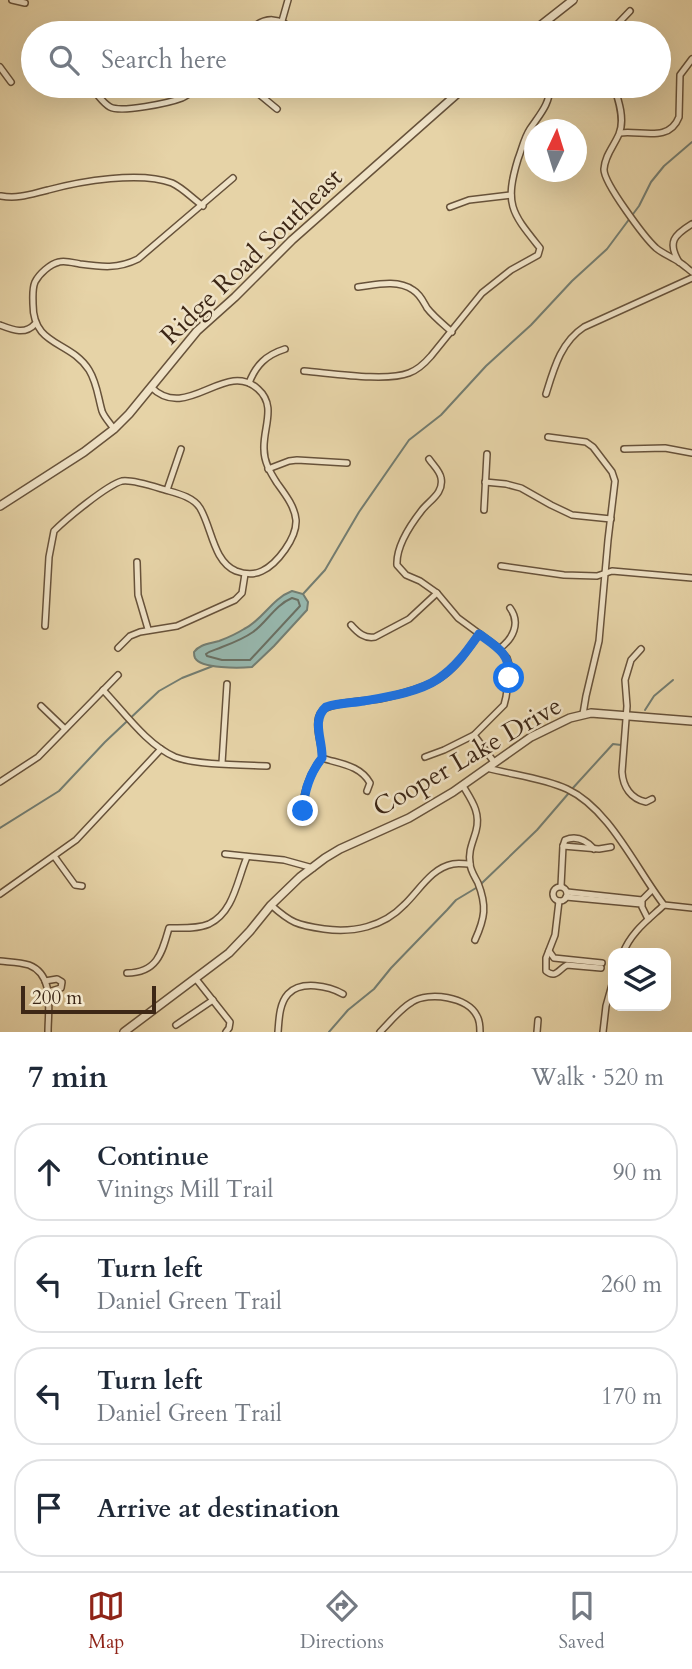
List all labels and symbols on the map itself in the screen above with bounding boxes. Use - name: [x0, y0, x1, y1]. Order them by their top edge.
- north arrow: [524, 119, 587, 182]
- street label: Ridge Road Southeast: [153, 160, 350, 352]
- route start: [493, 662, 524, 693]
- street label: Cooper Lake Drive: [366, 688, 568, 825]
- route end: [287, 795, 318, 826]
- scale bar: [21, 983, 156, 1015]

